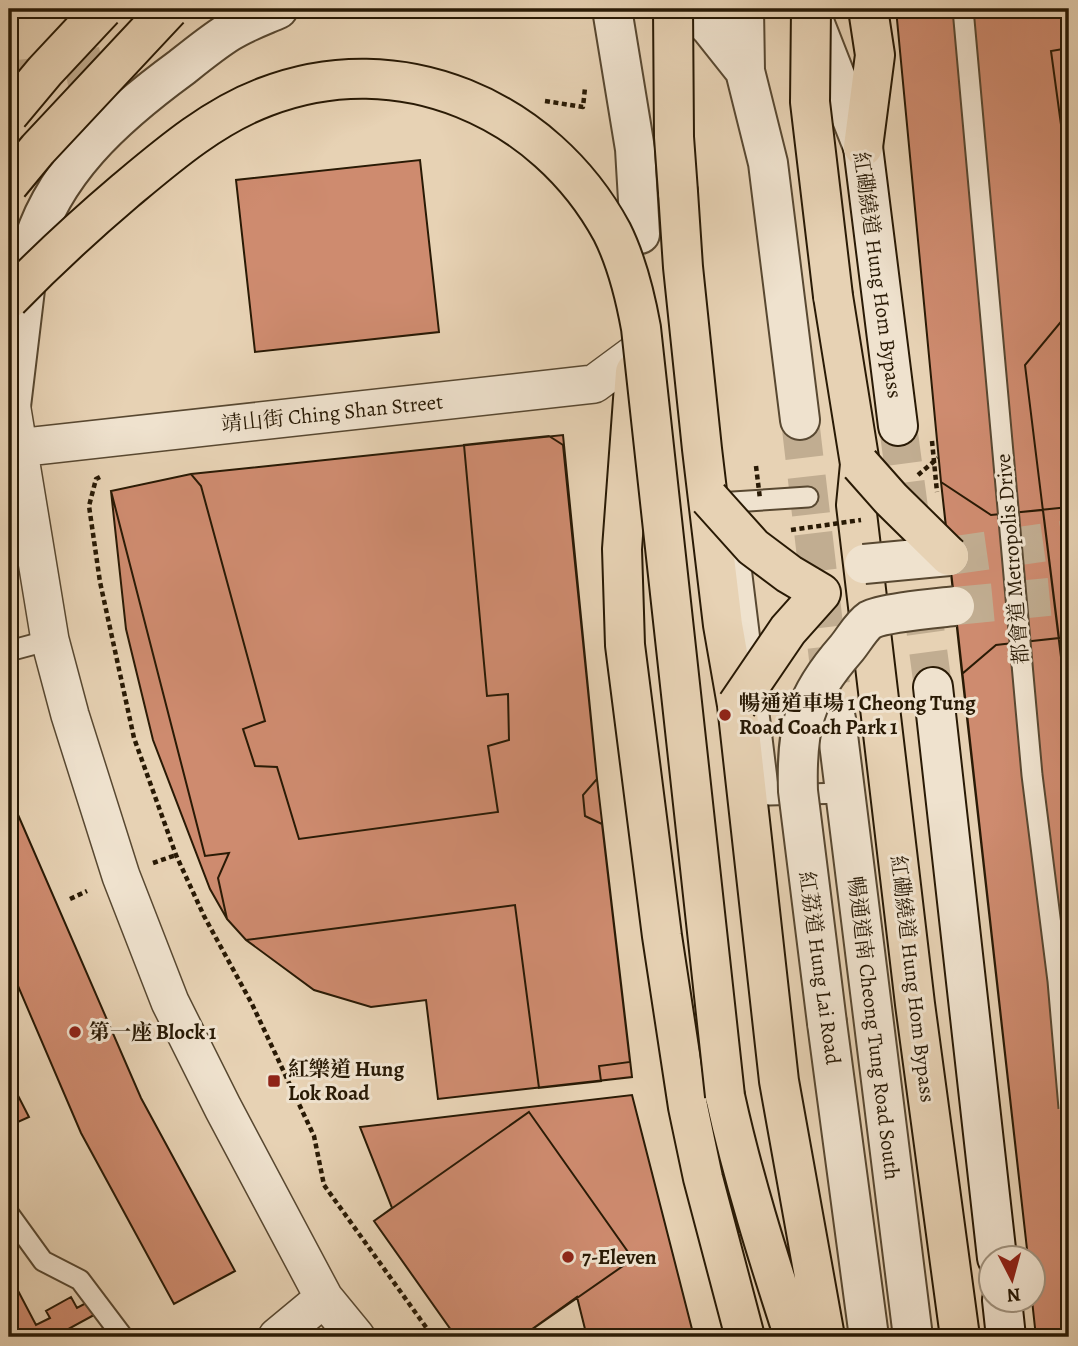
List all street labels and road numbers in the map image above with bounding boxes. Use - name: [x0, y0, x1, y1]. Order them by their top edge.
- street label: 紅磡繞道 Hung Hom Bypass: [847, 150, 909, 400]
- street label: 靖山街 Ching Shan Street: [220, 387, 444, 439]
- street label: 都會道 Metropolis Drive: [989, 452, 1035, 666]
- street label: 紅磡繞道 Hung Hom Bypass: [884, 854, 942, 1104]
- street label: 紅荔道 Hung Lai Road: [793, 870, 848, 1067]
- street label: 暢通道南 Cheong Tung Road South: [841, 875, 907, 1181]

